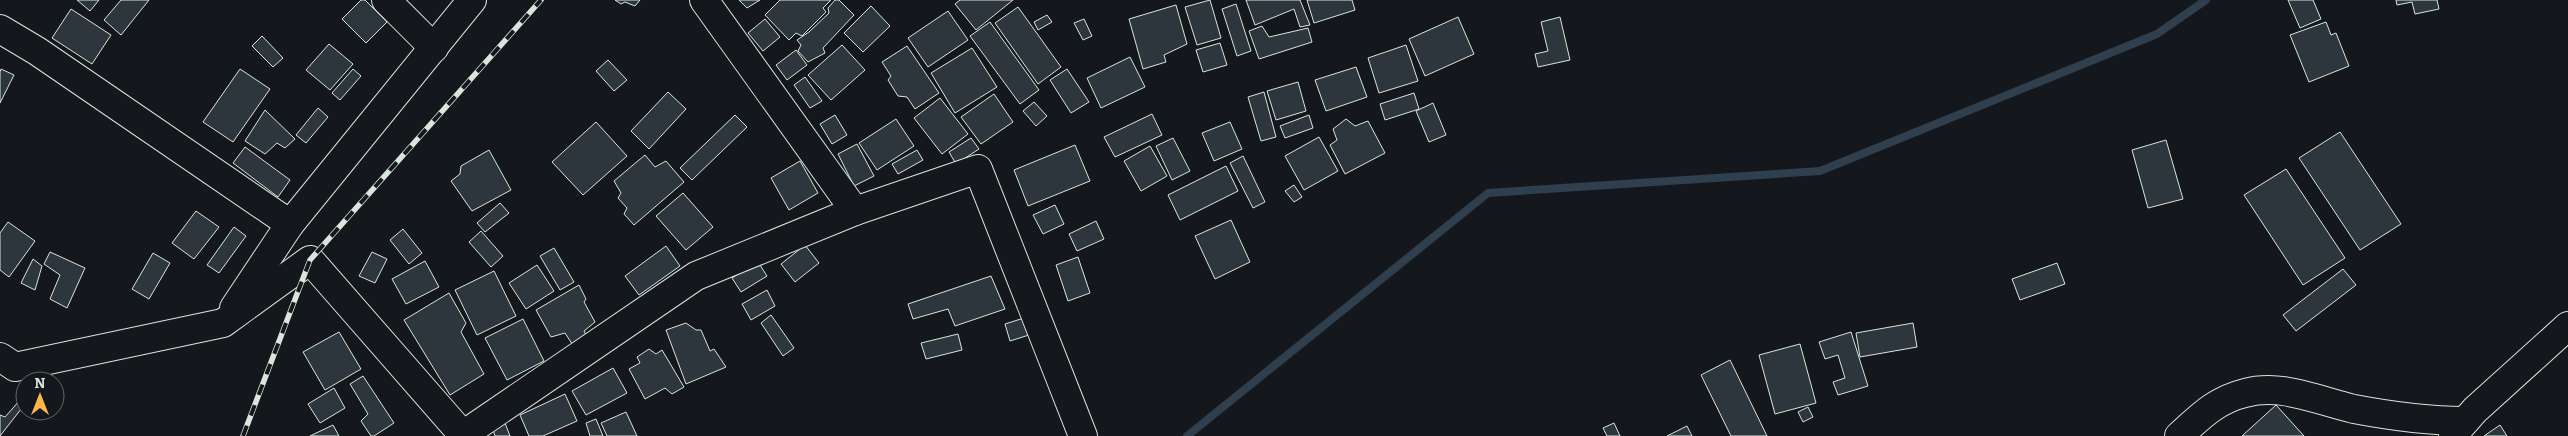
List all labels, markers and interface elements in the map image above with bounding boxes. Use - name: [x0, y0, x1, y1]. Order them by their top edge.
- north arrow: [15, 371, 65, 421]
- text: N: [35, 375, 46, 392]

